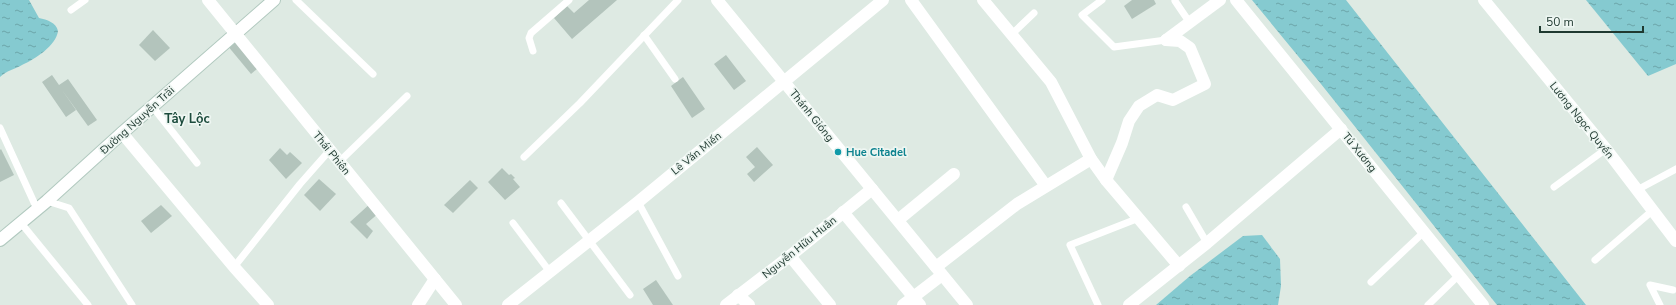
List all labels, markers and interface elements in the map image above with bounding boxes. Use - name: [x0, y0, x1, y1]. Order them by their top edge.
- scale bar: [1540, 8, 1643, 34]
- text: 50 m: [1546, 14, 1574, 30]
- street label: Lương Ngọc Quyến: [1546, 79, 1617, 162]
- street label: Đường Nguyễn Trãi: [96, 83, 178, 158]
- street label: Thánh Gióng: [786, 86, 837, 145]
- district label: Tây Lộc: [164, 110, 210, 128]
- street label: Thái Phiên: [309, 128, 354, 178]
- street label: Lê Văn Miến: [668, 129, 725, 178]
- street label: Tú Xương: [1339, 129, 1380, 175]
- place label: Hue Citadel: [846, 145, 907, 160]
- marker: Hue Citadel: [833, 147, 843, 157]
- street label: Nguyễn Hữu Huân: [759, 213, 840, 282]

